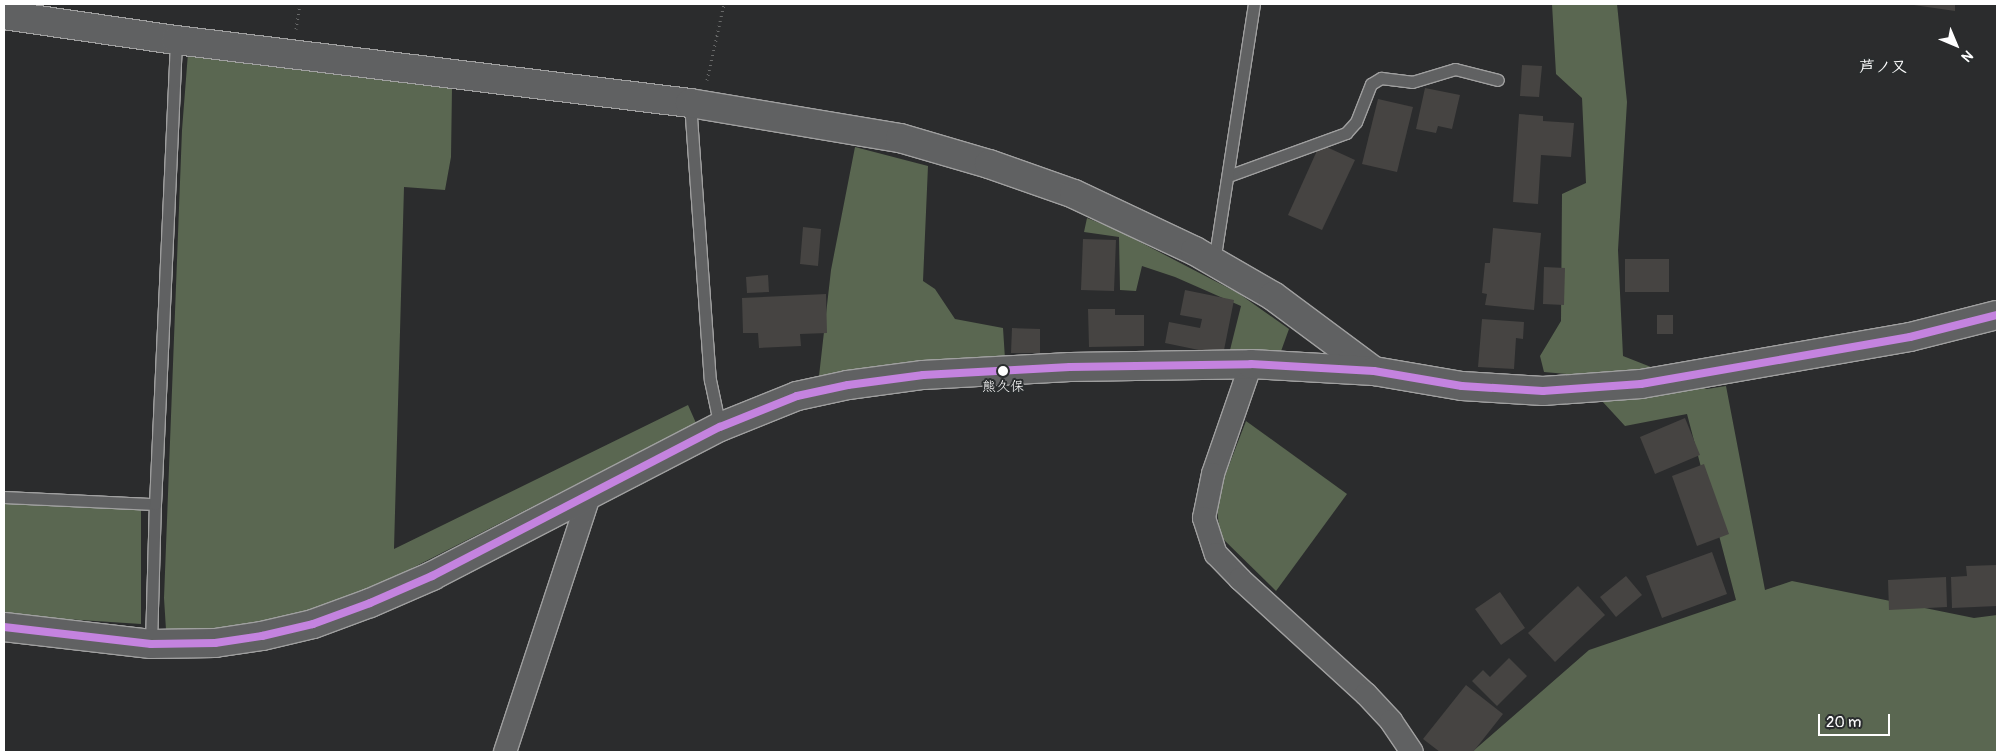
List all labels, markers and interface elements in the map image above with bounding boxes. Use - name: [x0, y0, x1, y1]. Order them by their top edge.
- north arrow: [1931, 20, 1981, 70]
- text: N: [1958, 47, 1976, 65]
- district label: 芦ノ又: [1859, 57, 1907, 77]
- marker: 熊久保: [998, 366, 1008, 376]
- place label: 熊久保: [982, 379, 1024, 395]
- scale bar: [1821, 704, 1894, 736]
- text: 20 m: [1826, 713, 1861, 732]

